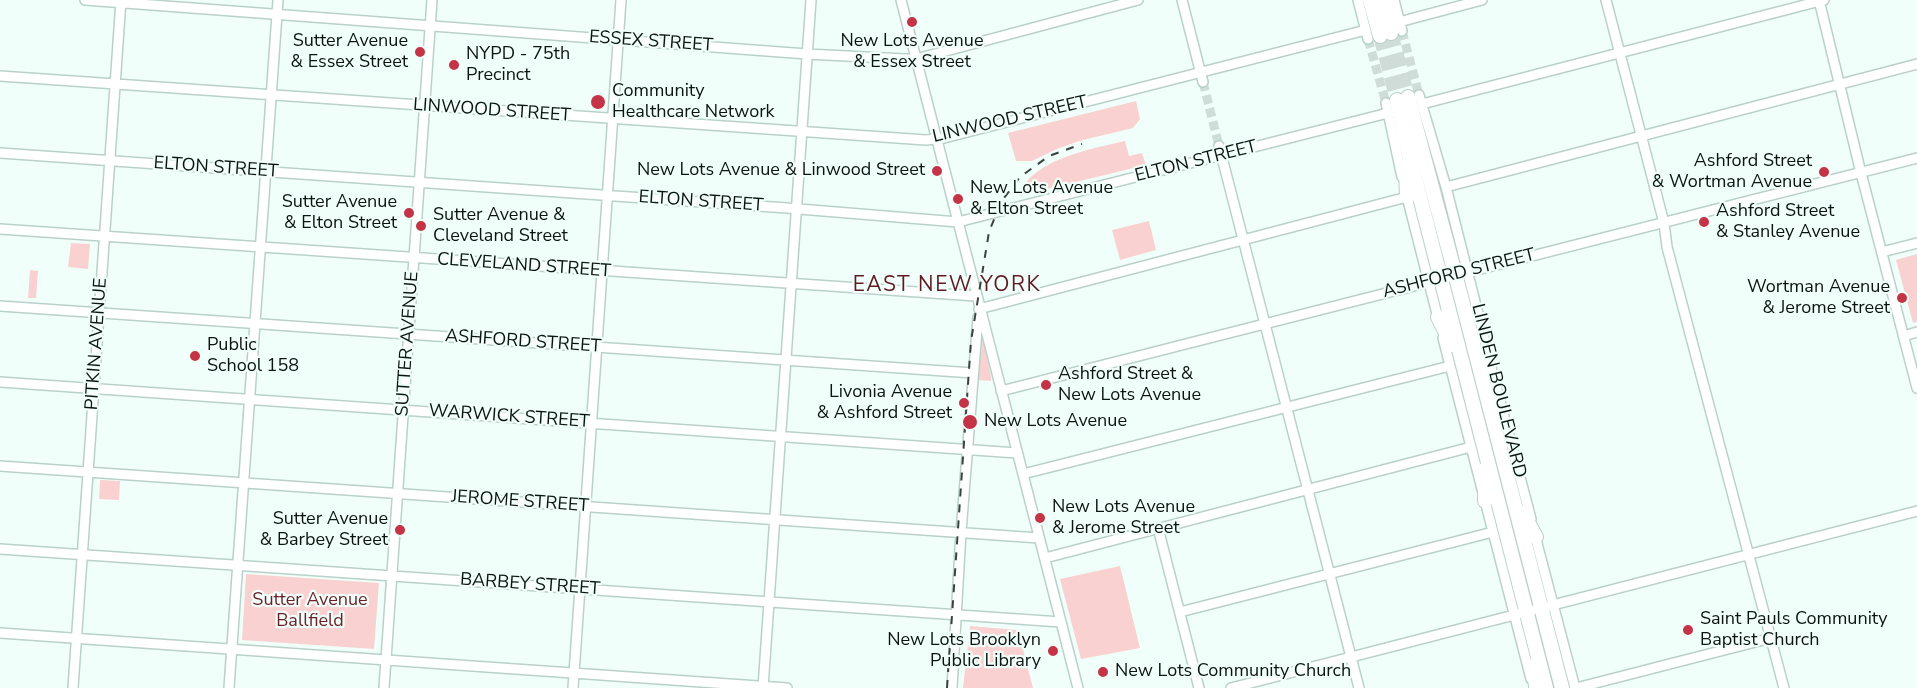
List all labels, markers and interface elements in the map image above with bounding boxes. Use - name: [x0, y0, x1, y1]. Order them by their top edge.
- marker: New Lots Avenue & Essex Street: [905, 15, 919, 29]
- street label: ESSEX STREET: [588, 27, 714, 57]
- place label: Sutter Avenue & Essex Street: [291, 31, 408, 74]
- place label: New Lots Avenue & Essex Street: [841, 31, 983, 74]
- place label: NYPD - 75th Precinct: [466, 44, 570, 86]
- marker: Sutter Avenue & Essex Street: [413, 45, 427, 59]
- marker: NYPD - 75th Precinct: [447, 58, 461, 72]
- place label: Community Healthcare Network: [612, 81, 775, 124]
- street label: LINWOOD STREET: [931, 92, 1089, 148]
- marker: Community Healthcare Network: [589, 93, 607, 111]
- street label: LINWOOD STREET: [412, 95, 572, 127]
- street label: ELTON STREET: [1133, 136, 1259, 188]
- place label: Ashford Street & Wortman Avenue: [1652, 151, 1812, 194]
- street label: ELTON STREET: [153, 153, 279, 183]
- place label: New Lots Avenue & Linwood Street: [637, 160, 925, 182]
- marker: New Lots Avenue & Linwood Street: [930, 164, 944, 178]
- marker: Ashford Street & Wortman Avenue: [1817, 165, 1831, 179]
- place label: New Lots Avenue & Elton Street: [970, 178, 1113, 220]
- street label: ELTON STREET: [638, 187, 764, 217]
- place label: Sutter Avenue & Elton Street: [282, 192, 397, 234]
- marker: New Lots Avenue & Elton Street: [951, 192, 965, 206]
- place label: Ashford Street & Stanley Avenue: [1716, 201, 1860, 244]
- place label: Sutter Avenue & Cleveland Street: [433, 205, 568, 248]
- marker: Sutter Avenue & Elton Street: [402, 206, 416, 220]
- marker: Ashford Street & Stanley Avenue: [1697, 215, 1711, 229]
- marker: Sutter Avenue & Cleveland Street: [414, 219, 428, 233]
- street label: ASHFORD STREET: [1380, 245, 1538, 303]
- street label: CLEVELAND STREET: [436, 249, 612, 283]
- street label: SUTTER AVENUE: [392, 271, 424, 417]
- district label: EAST NEW YORK: [853, 273, 1041, 299]
- street label: PITKIN AVENUE: [82, 277, 112, 411]
- place label: Wortman Avenue & Jerome Street: [1747, 277, 1890, 320]
- marker: Wortman Avenue & Jerome Street: [1895, 291, 1909, 305]
- street label: LINDEN BOULEVARD: [1466, 302, 1530, 480]
- street label: ASHFORD STREET: [444, 326, 602, 358]
- place label: Public School 158: [207, 335, 299, 378]
- marker: Public School 158: [188, 349, 202, 363]
- place label: Ashford Street & New Lots Avenue: [1058, 364, 1201, 406]
- marker: Ashford Street & New Lots Avenue: [1039, 378, 1053, 392]
- place label: Livonia Avenue & Ashford Street: [817, 382, 952, 424]
- marker: Livonia Avenue & Ashford Street: [957, 396, 971, 410]
- street label: WARWICK STREET: [428, 401, 590, 433]
- place label: New Lots Avenue: [984, 411, 1127, 433]
- marker: New Lots Avenue: [961, 413, 979, 431]
- street label: JEROME STREET: [450, 486, 590, 518]
- place label: New Lots Avenue & Jerome Street: [1052, 497, 1195, 540]
- place label: Sutter Avenue & Barbey Street: [260, 509, 388, 552]
- marker: New Lots Avenue & Jerome Street: [1033, 511, 1047, 525]
- marker: Sutter Avenue & Barbey Street: [393, 523, 407, 537]
- street label: BARBEY STREET: [459, 569, 601, 601]
- park label: Sutter Avenue Ballfield: [252, 590, 368, 632]
- place label: Saint Pauls Community Baptist Church: [1700, 609, 1888, 652]
- marker: Saint Pauls Community Baptist Church: [1681, 623, 1695, 637]
- place label: New Lots Brooklyn Public Library: [887, 630, 1041, 672]
- marker: New Lots Brooklyn Public Library: [1046, 644, 1060, 658]
- place label: New Lots Community Church: [1115, 661, 1351, 683]
- marker: New Lots Community Church: [1096, 665, 1110, 679]

